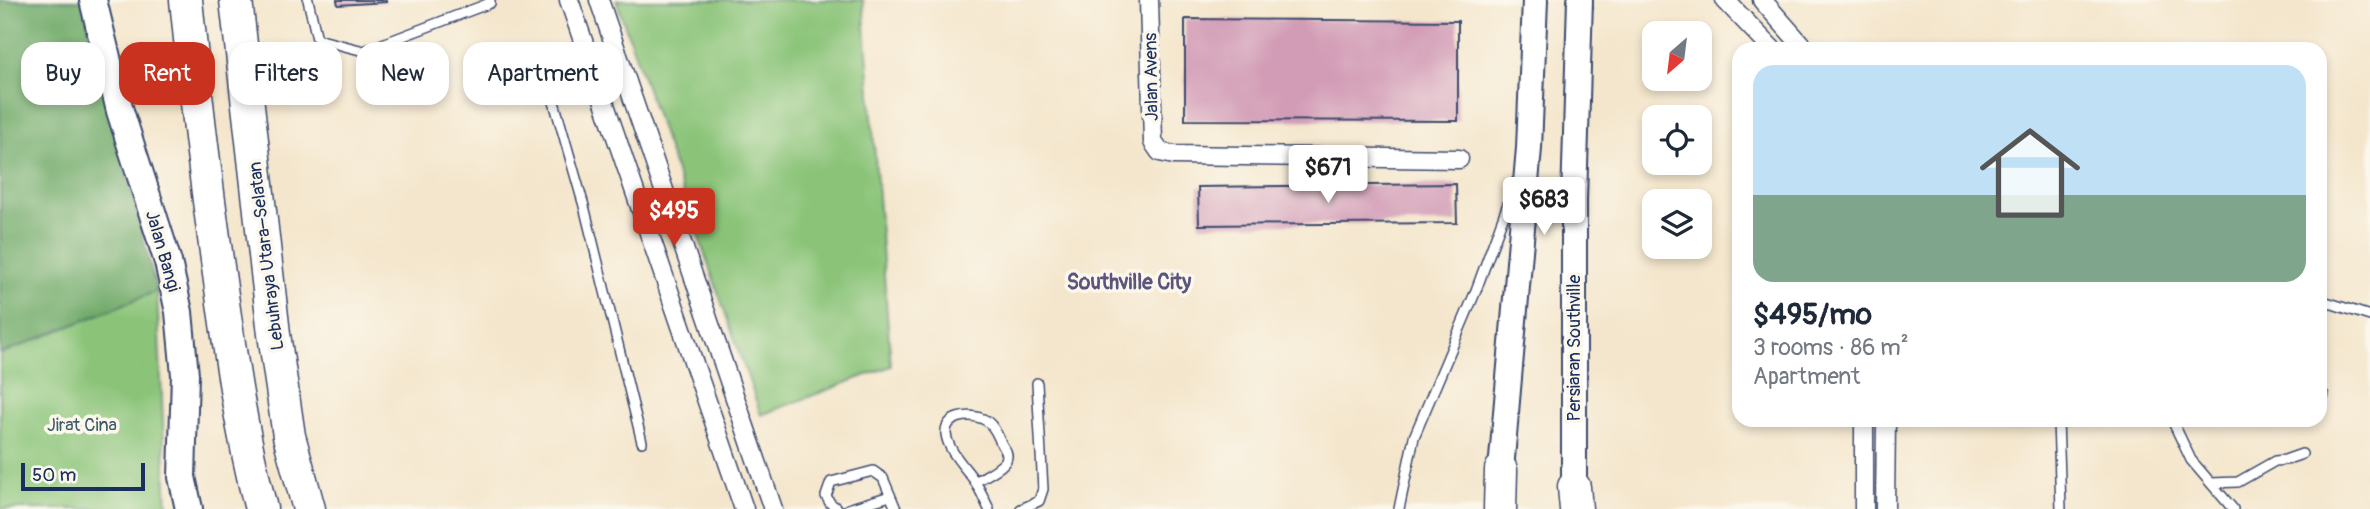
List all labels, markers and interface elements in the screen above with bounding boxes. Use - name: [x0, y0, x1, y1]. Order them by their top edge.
- north arrow: [1642, 21, 1712, 91]
- map controls: [1642, 21, 1712, 259]
- street label: Jalan Avens: [1139, 33, 1164, 121]
- chip: Buy: [21, 42, 105, 105]
- chip: Rent: [119, 42, 215, 105]
- chip: Filters: [229, 42, 342, 105]
- chip: New: [356, 42, 449, 105]
- chip: Apartment: [463, 42, 623, 105]
- button: locate: [1642, 105, 1712, 175]
- icon: home: [1967, 110, 2093, 236]
- pin: $671: [1287, 146, 1369, 205]
- text: $671: [1305, 153, 1351, 182]
- street label: Lebuhraya Utara–Selatan: [244, 160, 289, 352]
- pin: $683: [1503, 177, 1585, 237]
- text: $683: [1519, 185, 1569, 214]
- pin: $495: [633, 188, 715, 248]
- button: layers: [1642, 189, 1712, 259]
- text: $495: [649, 196, 699, 225]
- street label: Jalan Bangi: [140, 208, 185, 295]
- district label: Southville City: [1067, 269, 1191, 296]
- street label: Persiaran Southville: [1563, 274, 1586, 421]
- text: $495/mo: [1753, 296, 1872, 333]
- text: 3 rooms · 86 m²: [1753, 333, 1909, 362]
- text: Apartment: [1753, 362, 1860, 391]
- park label: Jirat Cina: [47, 414, 117, 437]
- scale bar: [21, 460, 145, 492]
- text: 50 m: [32, 463, 76, 487]

